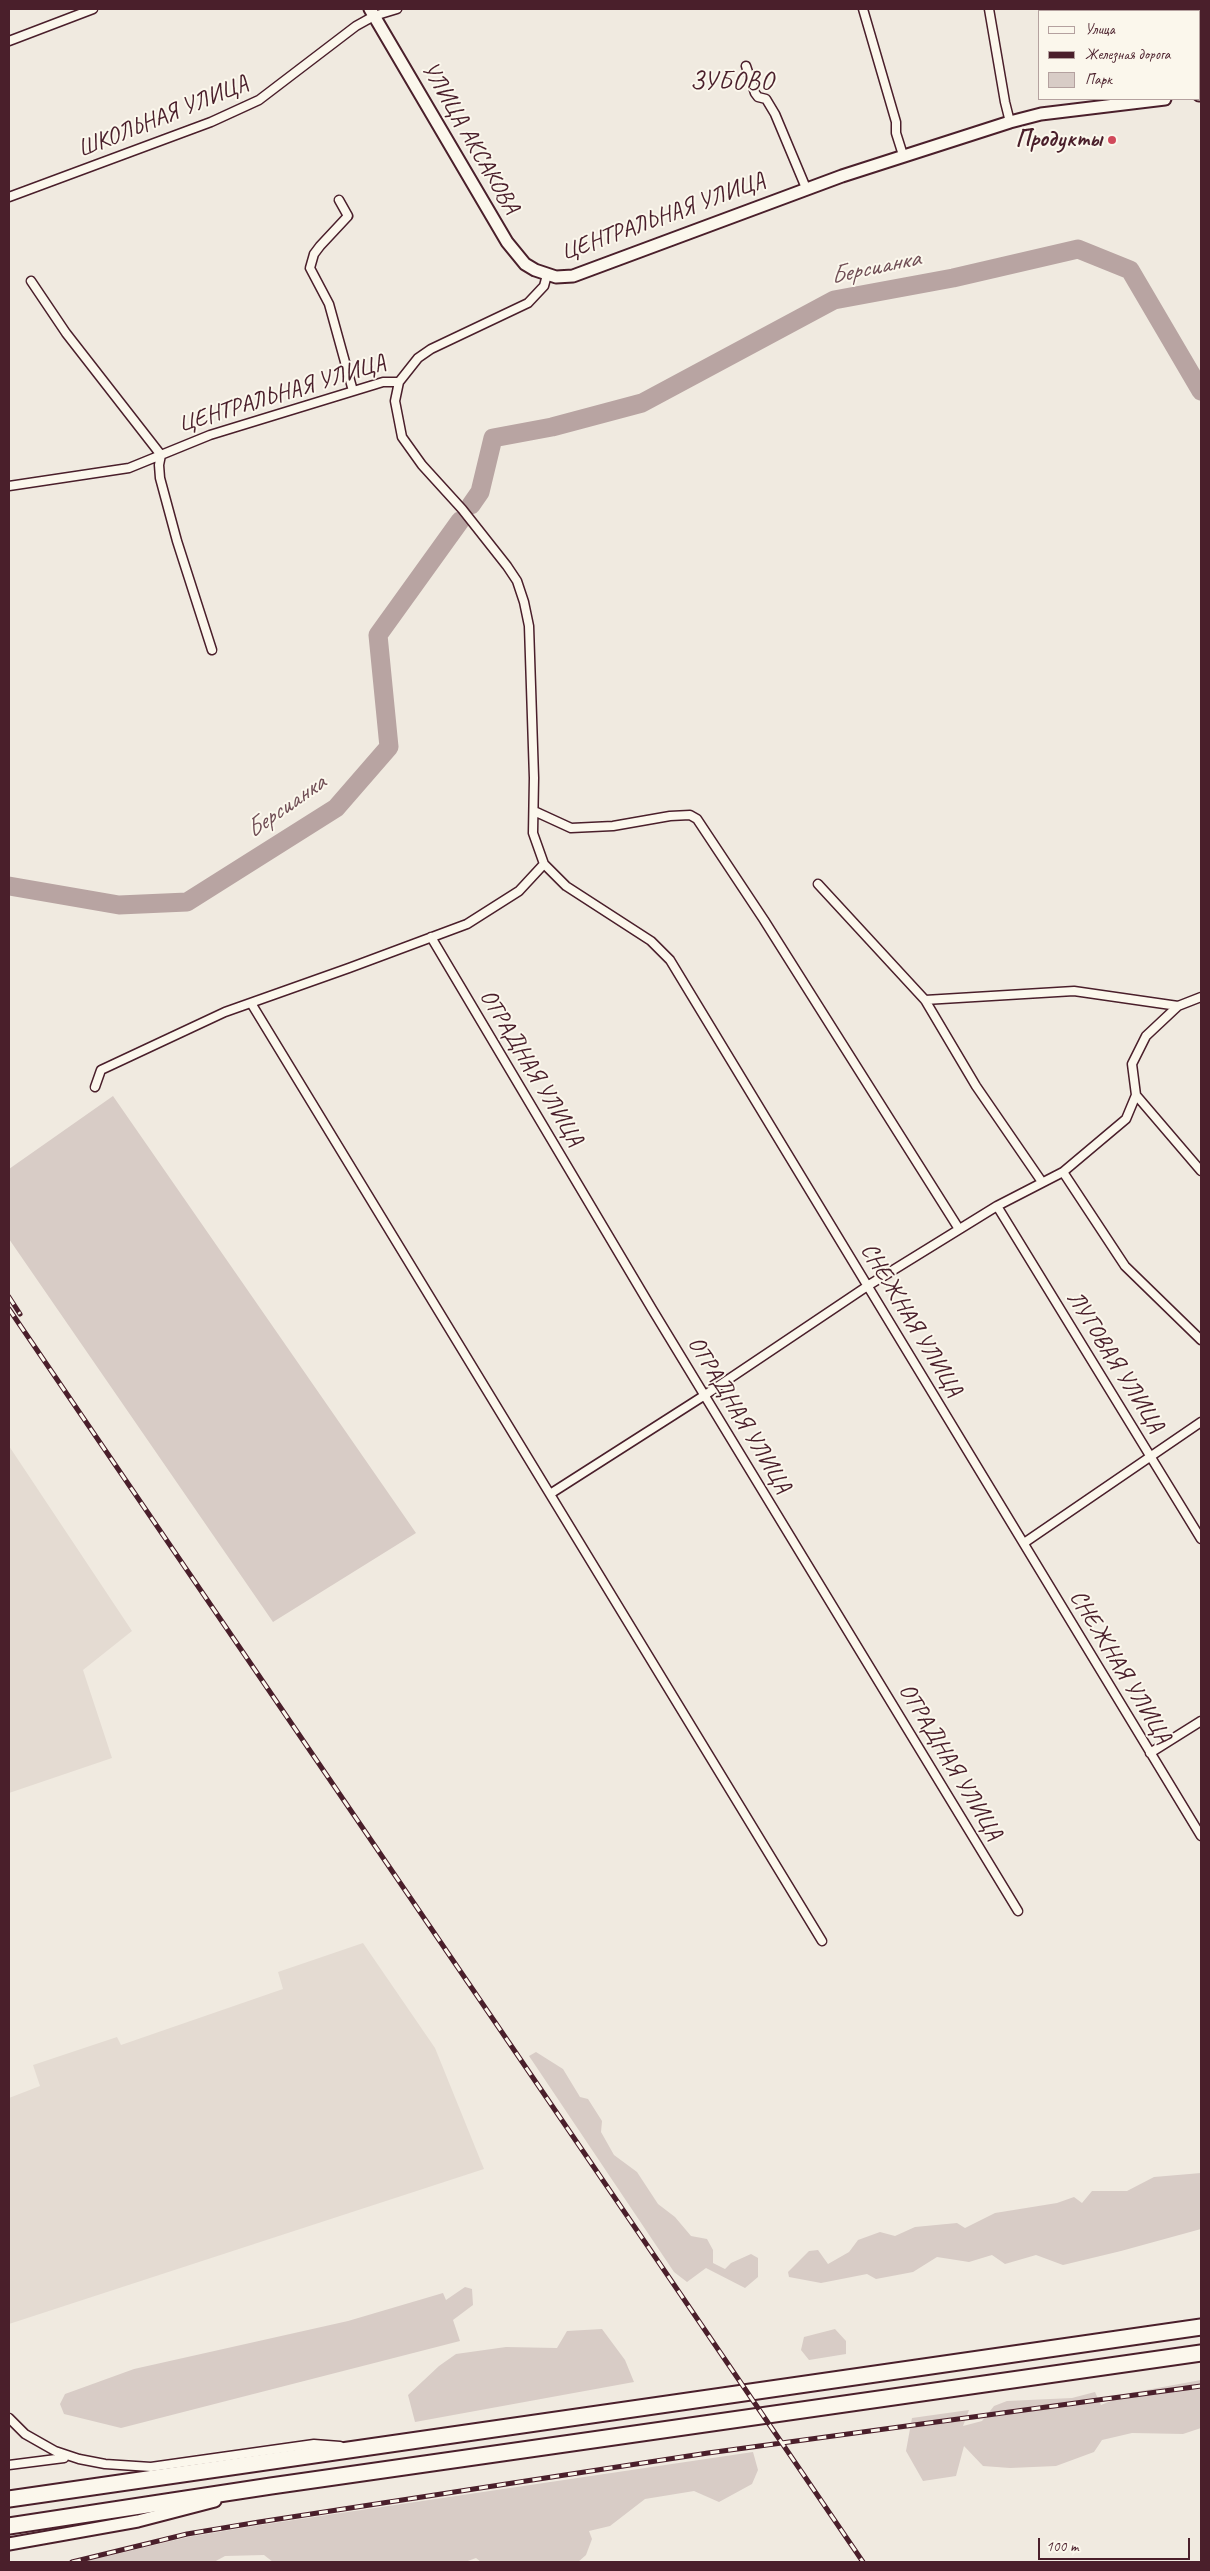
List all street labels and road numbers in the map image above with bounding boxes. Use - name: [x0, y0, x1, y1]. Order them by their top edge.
- street label: УЛИЦА АКСАКОВА: [415, 57, 525, 219]
- street label: ШКОЛЬНАЯ УЛИЦА: [73, 70, 253, 164]
- street label: ЦЕНТРАЛЬНАЯ УЛИЦА: [557, 167, 769, 267]
- street label: ЦЕНТРАЛЬНАЯ УЛИЦА: [175, 349, 389, 439]
- street label: ОТРАДНАЯ УЛИЦА: [473, 984, 589, 1152]
- street label: СНЕЖНАЯ УЛИЦА: [854, 1238, 968, 1402]
- street label: ЛУГОВАЯ УЛИЦА: [1060, 1286, 1170, 1438]
- street label: ОТРАДНАЯ УЛИЦА: [681, 1331, 797, 1499]
- street label: СНЕЖНАЯ УЛИЦА: [1063, 1585, 1177, 1749]
- street label: ОТРАДНАЯ УЛИЦА: [892, 1678, 1008, 1846]

